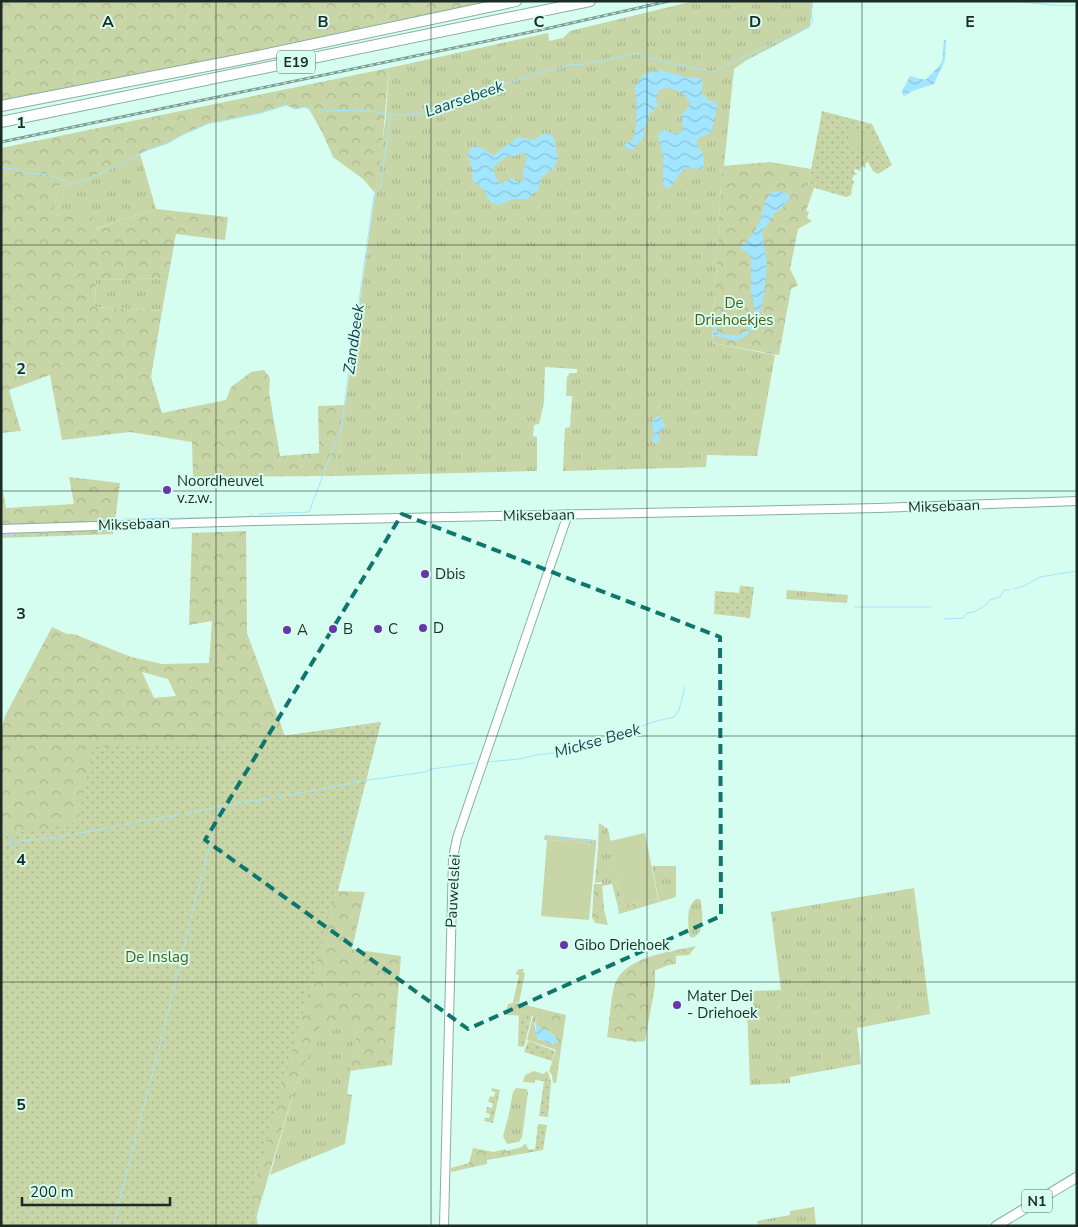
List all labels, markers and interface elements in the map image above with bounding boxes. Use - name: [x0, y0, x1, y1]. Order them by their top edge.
- text: A: [102, 11, 114, 33]
- text: B: [317, 11, 329, 33]
- text: C: [534, 11, 545, 33]
- text: D: [749, 11, 761, 33]
- text: E: [965, 11, 975, 33]
- road number: E19: [277, 51, 315, 74]
- water label: Laarsebeek: [422, 75, 508, 123]
- text: 1: [16, 112, 26, 134]
- park label: De Driehoekjes: [694, 293, 774, 330]
- water label: Zandbeek: [338, 302, 370, 376]
- text: 2: [16, 358, 26, 380]
- place label: Noordheuvel v.z.w.: [177, 471, 264, 508]
- marker: Noordheuvel v.z.w.: [161, 484, 173, 496]
- street label: Miksebaan: [908, 495, 980, 517]
- street label: Miksebaan: [503, 504, 575, 526]
- street label: Miksebaan: [98, 513, 170, 535]
- place label: Dbis: [435, 564, 466, 584]
- marker: Dbis: [419, 568, 431, 580]
- text: 3: [16, 603, 26, 625]
- place label: D: [433, 618, 444, 638]
- place label: B: [343, 619, 353, 639]
- place label: C: [388, 619, 398, 639]
- place label: A: [297, 620, 308, 640]
- marker: D: [417, 622, 429, 634]
- marker: B: [327, 623, 339, 635]
- marker: C: [372, 623, 384, 635]
- marker: A: [281, 624, 293, 636]
- water label: Mickse Beek: [552, 718, 644, 764]
- text: 4: [16, 849, 26, 871]
- street label: Pauwelslei: [441, 854, 465, 928]
- place label: Gibo Driehoek: [574, 935, 670, 955]
- marker: Gibo Driehoek: [558, 939, 570, 951]
- park label: De Inslag: [125, 947, 189, 967]
- place label: Mater Dei - Driehoek: [687, 986, 758, 1023]
- marker: Mater Dei - Driehoek: [671, 999, 683, 1011]
- text: 5: [16, 1094, 26, 1116]
- scale bar: [22, 1174, 170, 1206]
- text: 200 m: [30, 1182, 74, 1202]
- road number: N1: [1022, 1190, 1052, 1212]

